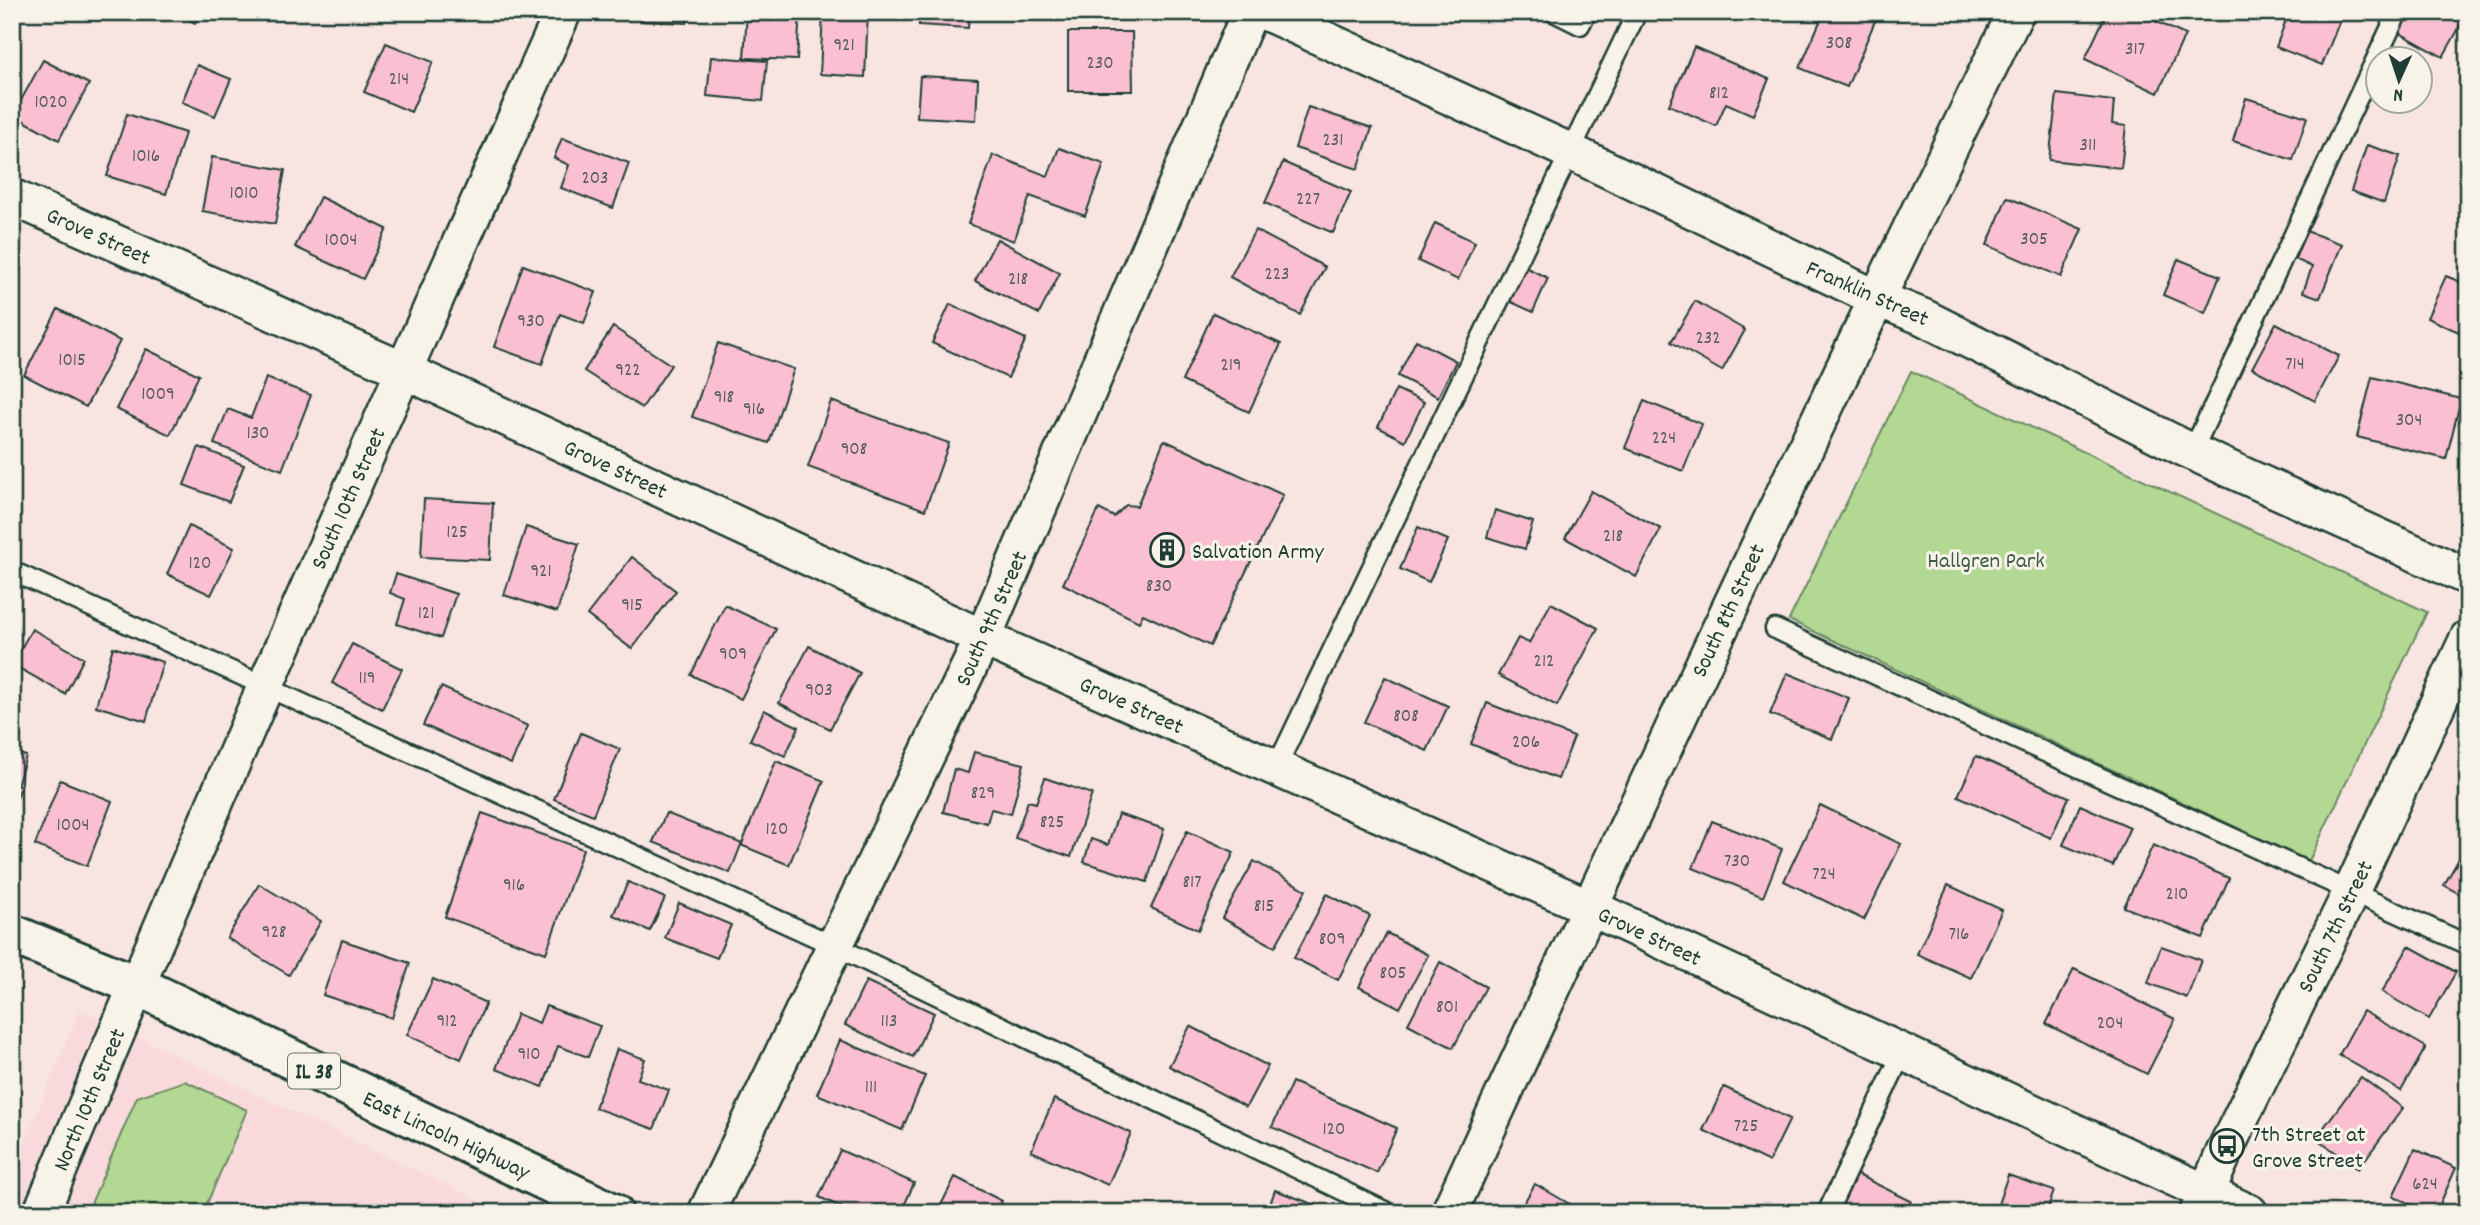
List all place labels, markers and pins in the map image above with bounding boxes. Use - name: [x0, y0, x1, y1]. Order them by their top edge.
- building icon: Salvation Army: [1148, 531, 1186, 569]
- place label: Salvation Army: [1192, 537, 1324, 570]
- place label: 7th Street at Grove Street: [2252, 1120, 2366, 1179]
- bus stop icon: 7th Street at Grove Street: [2208, 1127, 2246, 1165]

